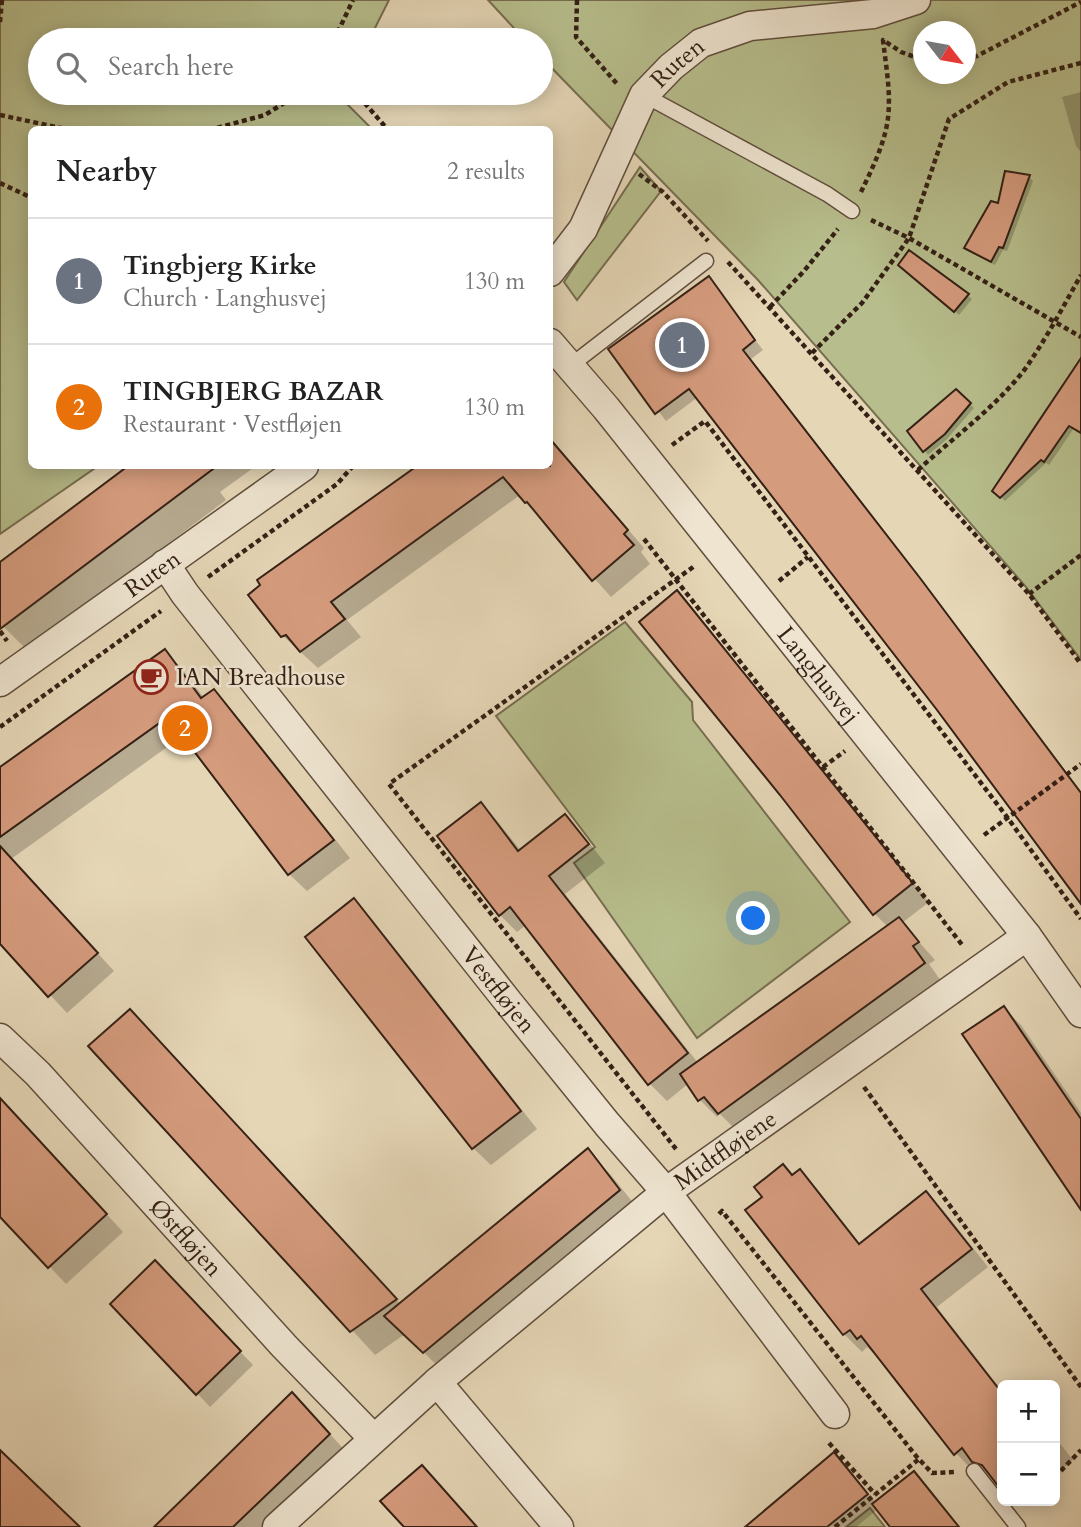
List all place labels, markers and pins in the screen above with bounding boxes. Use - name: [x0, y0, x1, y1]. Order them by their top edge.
- pin: 1: [659, 319, 705, 371]
- cafe icon: IAN Breadhouse: [132, 658, 170, 696]
- place label: IAN Breadhouse: [176, 661, 346, 694]
- pin: 2: [162, 702, 208, 754]

